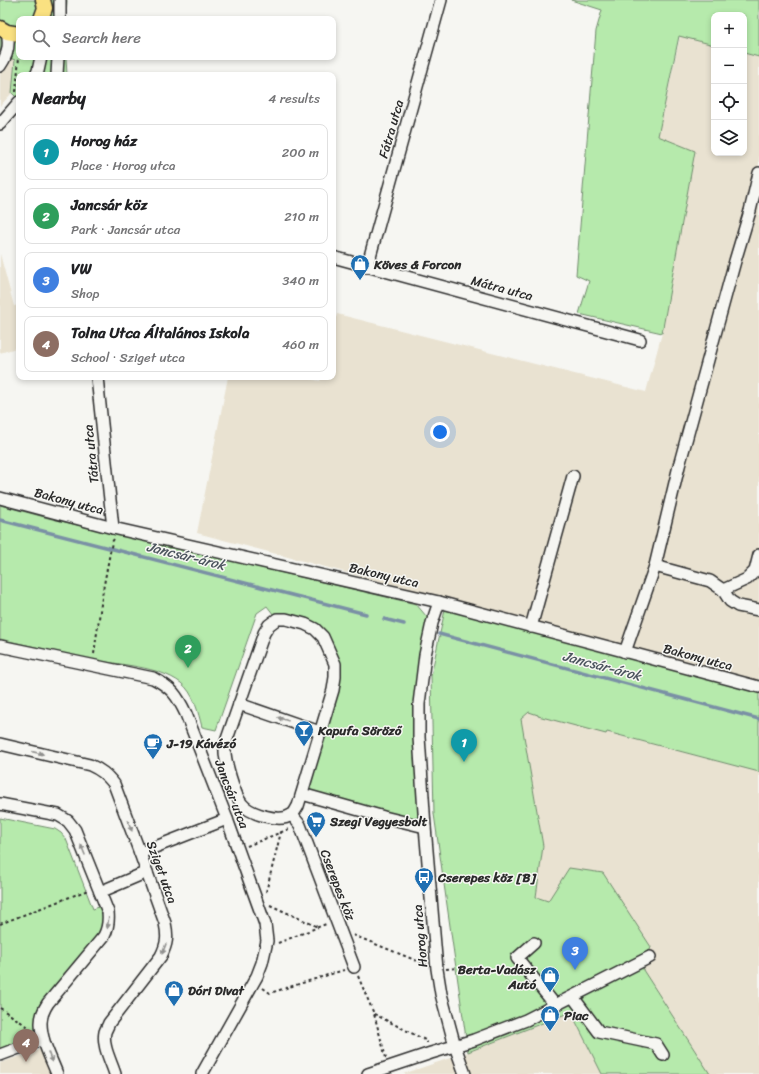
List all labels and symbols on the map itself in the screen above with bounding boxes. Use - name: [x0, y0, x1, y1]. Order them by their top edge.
- street label: Fátra utca: [372, 97, 410, 161]
- shop icon: Köves & Forcon: [349, 253, 371, 281]
- place label: Köves & Forcon: [373, 253, 462, 276]
- street label: Mátra utca: [468, 269, 536, 307]
- your location: [430, 422, 450, 442]
- street label: Tátra utca: [76, 423, 106, 484]
- street label: Bakony utca: [32, 481, 107, 521]
- water label: Jancsár-árok: [144, 534, 230, 578]
- street label: Bakony utca: [347, 556, 422, 594]
- pin: 2: [175, 635, 201, 668]
- street label: Bakony utca: [661, 637, 736, 677]
- water label: Jancsár-árok: [560, 644, 646, 689]
- one-way arrow: [277, 716, 289, 722]
- bar icon: Kapufa Söröző: [293, 719, 315, 747]
- place label: Kapufa Söröző: [317, 719, 403, 742]
- pin: 1: [451, 729, 477, 762]
- cafe icon: J-19 Kávézó: [142, 732, 164, 760]
- place label: J-19 Kávézó: [166, 732, 236, 755]
- one-way arrow: [32, 750, 44, 756]
- street label: Jancsár utca: [208, 755, 256, 832]
- supermarket icon: Szegi Vegyesbolt: [305, 810, 327, 838]
- place label: Szegi Vegyesbolt: [329, 810, 428, 833]
- one-way arrow: [128, 821, 134, 833]
- street label: Sziget utca: [140, 837, 184, 907]
- one-way arrow: [80, 843, 86, 855]
- street label: Cserepes köz: [314, 846, 362, 925]
- bus stop icon: Cserepes köz [B]: [413, 866, 435, 894]
- place label: Cserepes köz [B]: [437, 866, 537, 889]
- street label: Horog utca: [406, 903, 434, 968]
- one-way arrow: [105, 917, 111, 929]
- pin: 3: [562, 937, 588, 970]
- one-way arrow: [161, 944, 167, 956]
- place label: Berta-Vadász Autó: [458, 958, 537, 996]
- shop icon: Berta-Vadász Autó: [539, 965, 561, 993]
- shop icon: Dóri Divat: [163, 979, 185, 1007]
- place label: Dóri Divat: [188, 979, 245, 1002]
- shop icon: Piac: [539, 1004, 561, 1032]
- place label: Piac: [564, 1004, 589, 1027]
- pin: 4: [13, 1029, 39, 1062]
- one-way arrow: [48, 1051, 54, 1063]

